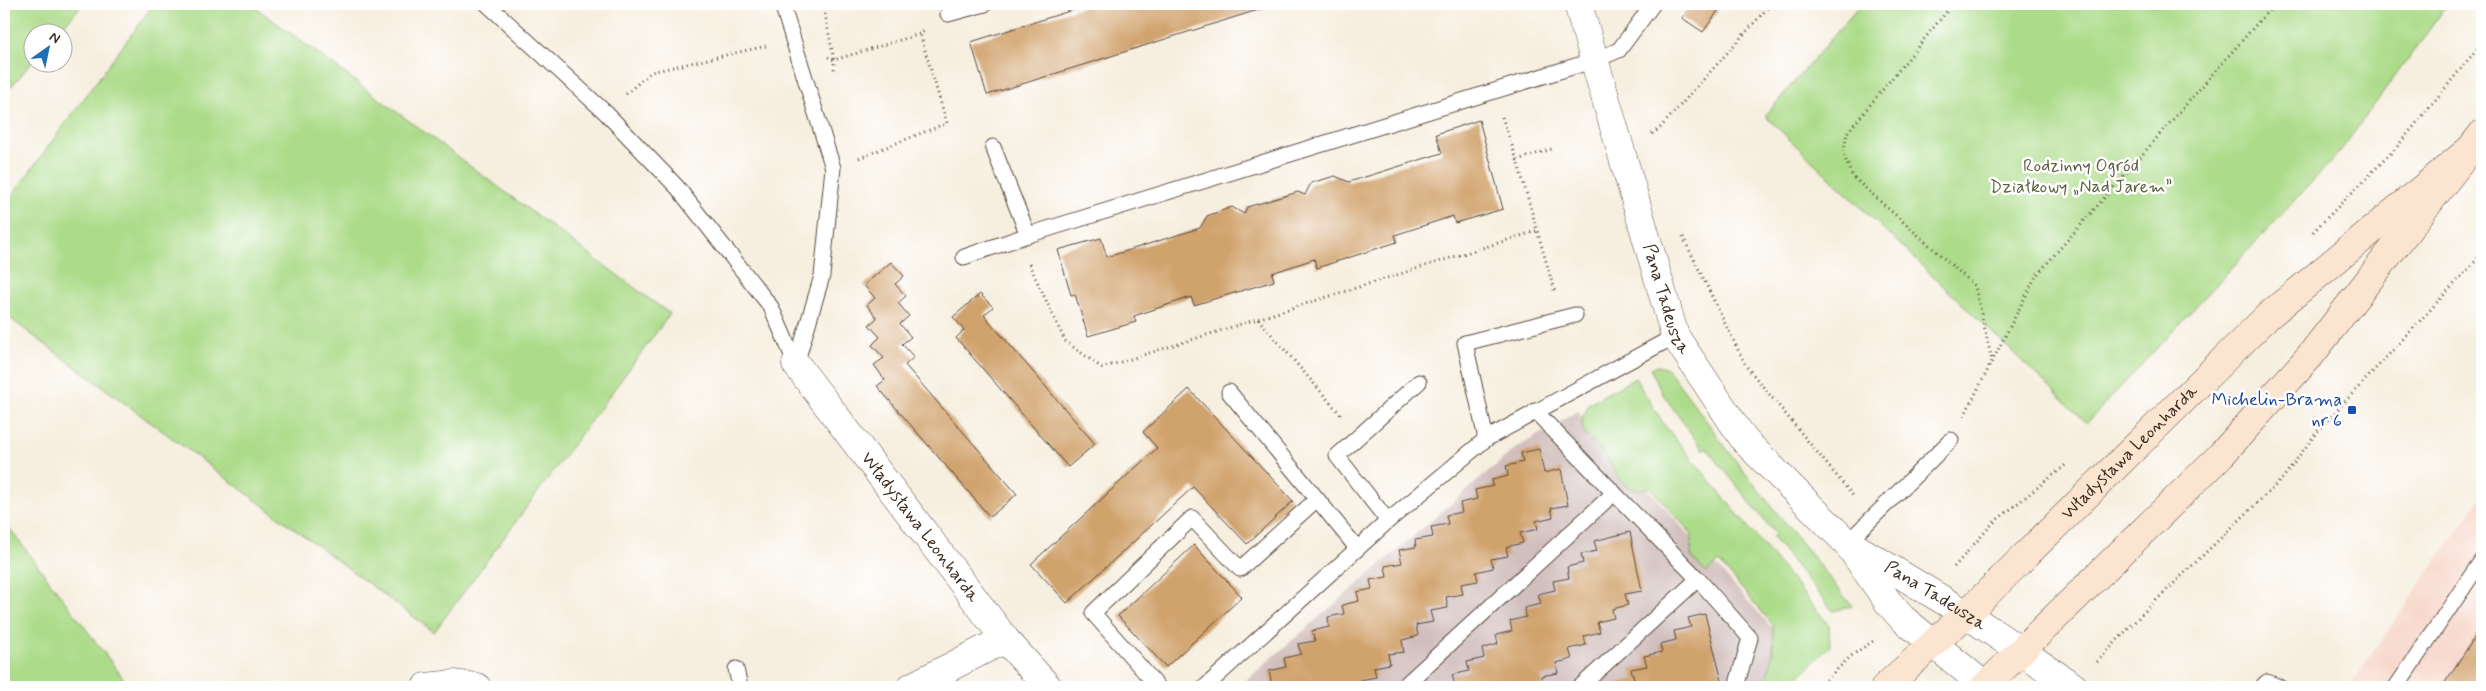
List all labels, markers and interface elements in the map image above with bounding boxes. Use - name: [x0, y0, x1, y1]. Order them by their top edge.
- north arrow: [22, 22, 72, 72]
- text: N: [46, 28, 63, 48]
- park label: Rodzinny Ogród Działkowy „Nad Jarem”: [1990, 154, 2172, 199]
- street label: Pana Tadeusza: [1637, 241, 1696, 359]
- street label: Władysława Leonharda: [2056, 380, 2203, 525]
- place label: Michelin-Brama nr 6: [2212, 388, 2342, 433]
- marker: Michelin-Brama nr 6: [2346, 404, 2358, 416]
- street label: Władysława Leonharda: [855, 447, 985, 607]
- street label: Pana Tadeusza: [1880, 555, 1991, 636]

